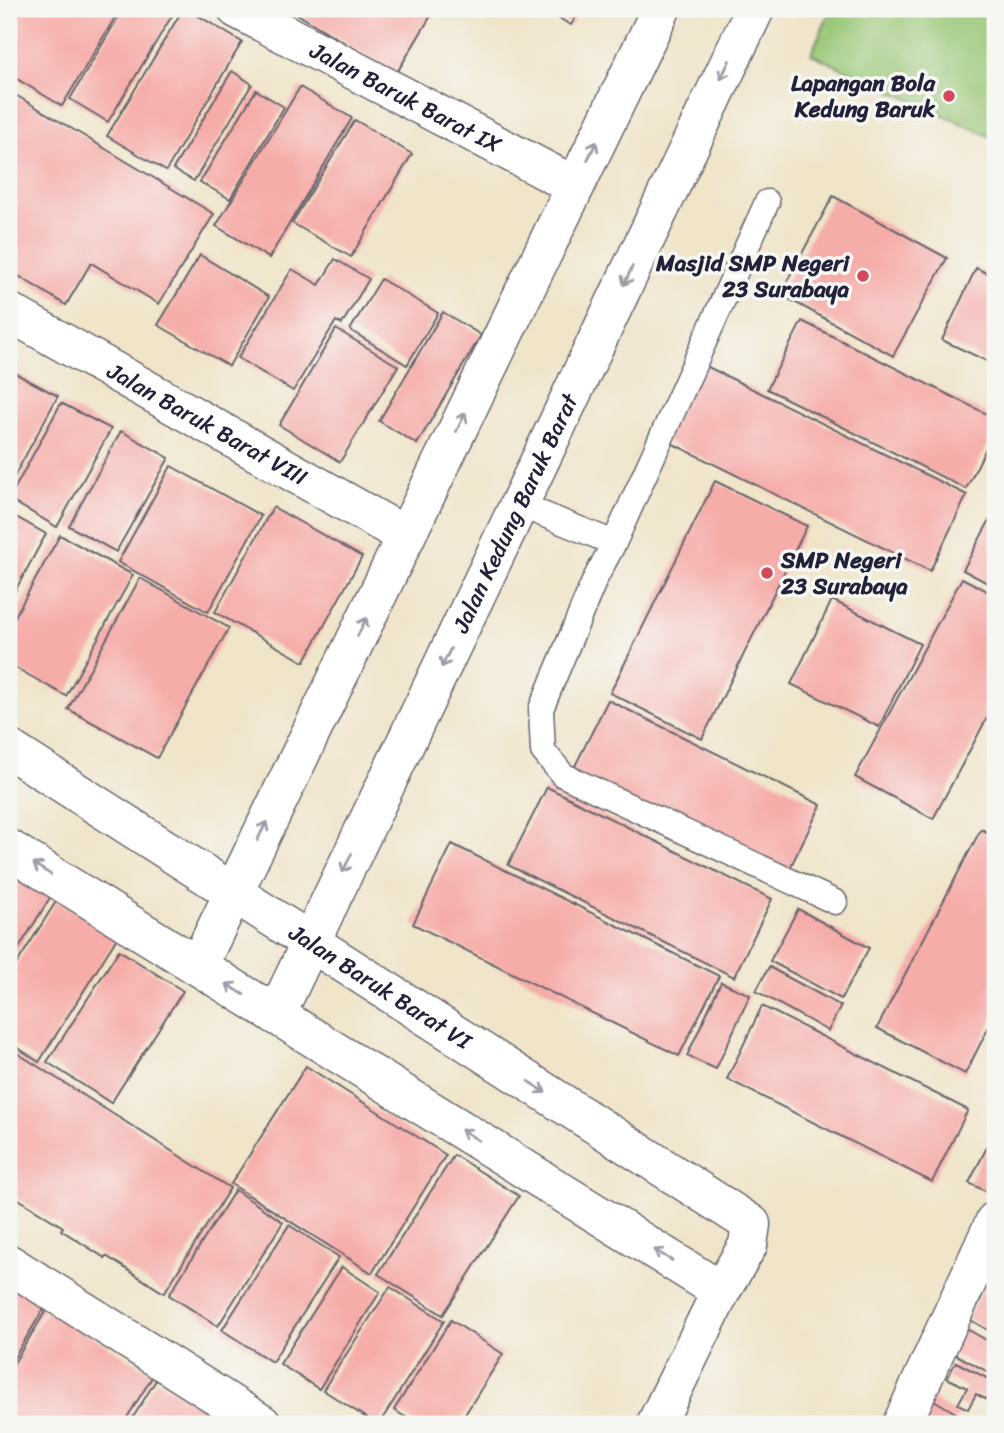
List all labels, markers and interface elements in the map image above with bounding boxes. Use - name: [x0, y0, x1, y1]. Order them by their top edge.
- street label: Jalan Baruk Barat IX: [302, 30, 510, 165]
- one-way arrow: [718, 59, 732, 80]
- place label: Lapangan Bola Kedung Baruk: [791, 63, 936, 130]
- marker: Lapangan Bola Kedung Baruk: [941, 88, 957, 104]
- one-way arrow: [585, 141, 599, 162]
- place label: Masjid SMP Negeri 23 Surabaya: [655, 243, 851, 310]
- one-way arrow: [621, 265, 634, 286]
- marker: Masjid SMP Negeri 23 Surabaya: [855, 268, 871, 284]
- street label: Jalan Baruk Barat VIII: [99, 351, 315, 497]
- street label: Jalan Kedung Baruk Barat: [440, 385, 590, 641]
- one-way arrow: [455, 412, 468, 433]
- place label: SMP Negeri 23 Surabaya: [780, 540, 908, 607]
- marker: SMP Negeri 23 Surabaya: [759, 565, 775, 581]
- one-way arrow: [355, 617, 369, 638]
- one-way arrow: [439, 647, 452, 668]
- one-way arrow: [255, 821, 269, 842]
- one-way arrow: [340, 853, 353, 874]
- one-way arrow: [32, 862, 52, 876]
- street label: Jalan Baruk Barat VI: [280, 912, 482, 1062]
- one-way arrow: [226, 982, 245, 997]
- one-way arrow: [527, 1080, 546, 1095]
- one-way arrow: [461, 1128, 480, 1143]
- one-way arrow: [654, 1248, 674, 1262]

